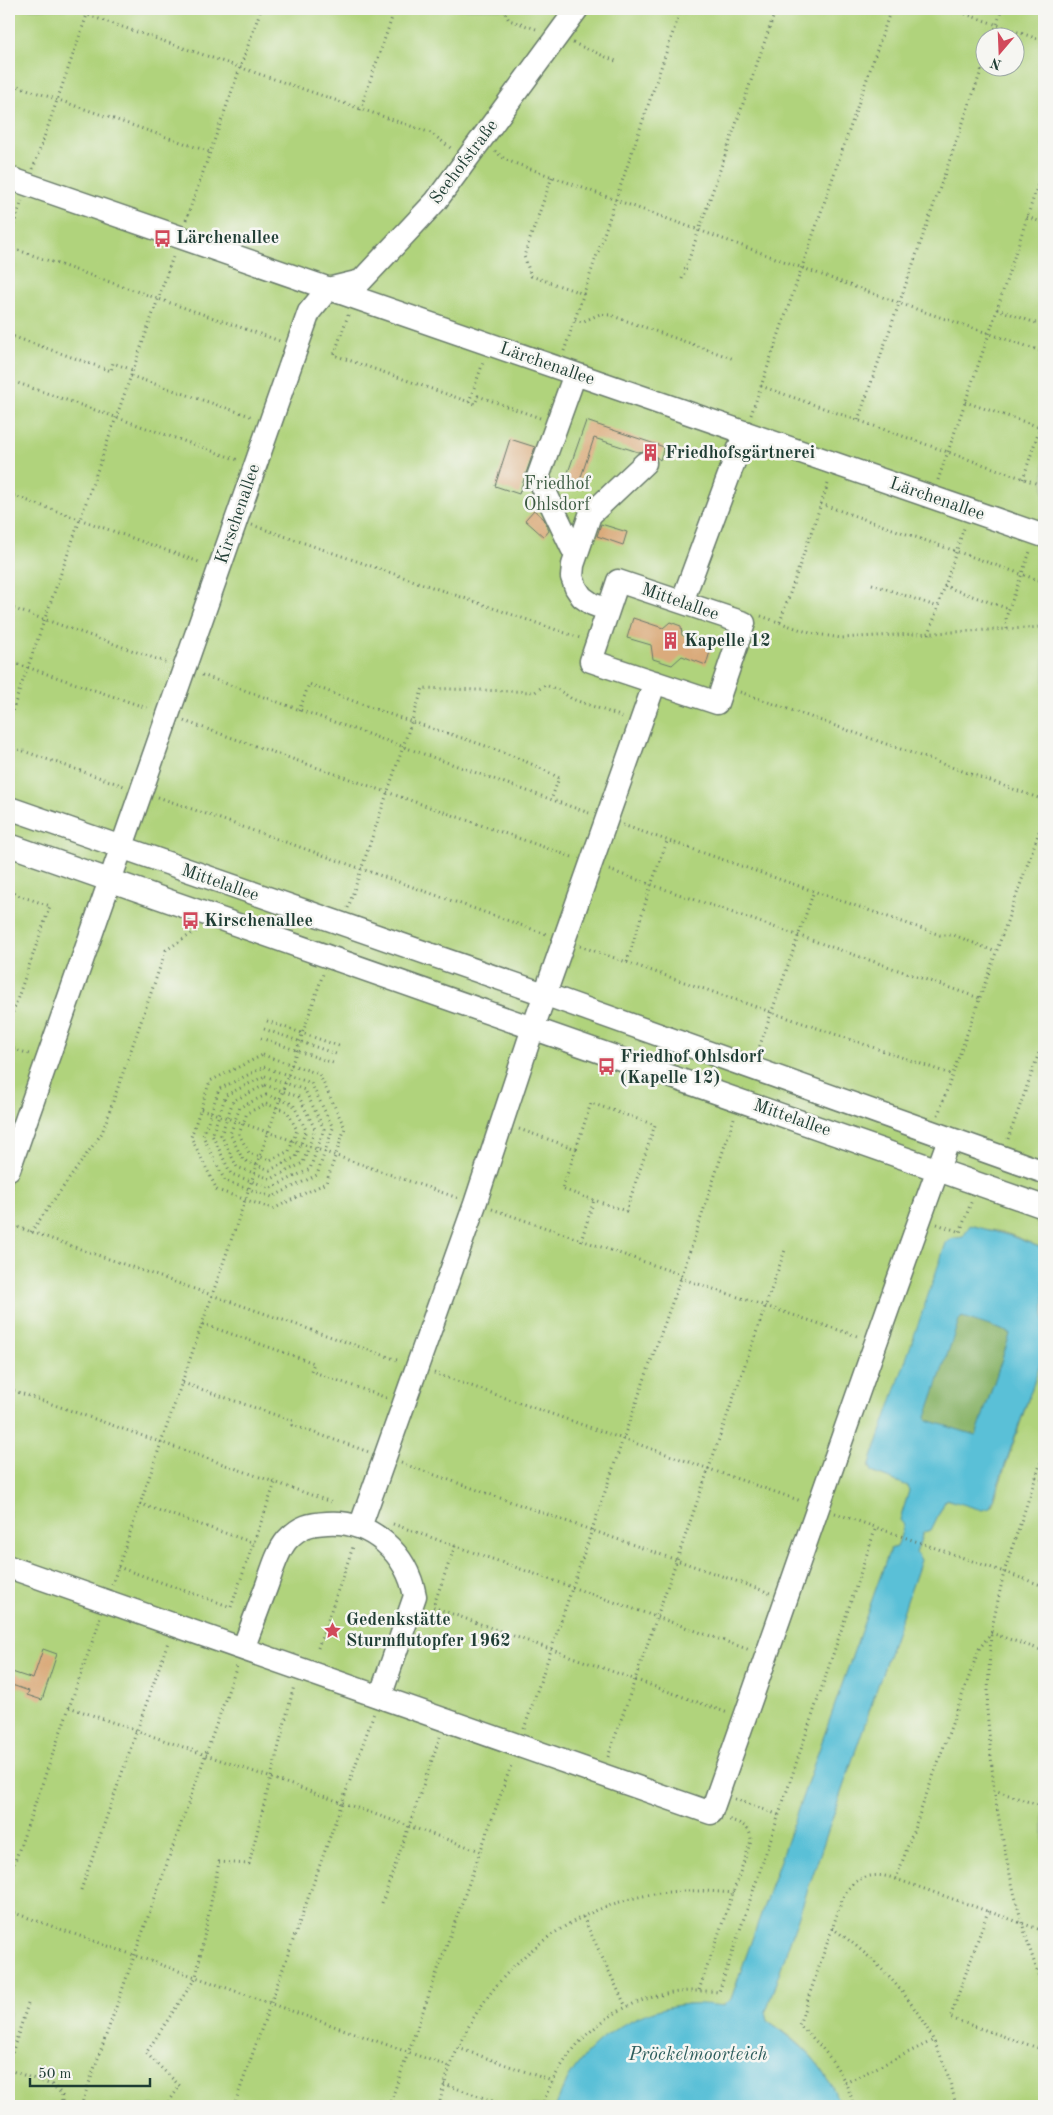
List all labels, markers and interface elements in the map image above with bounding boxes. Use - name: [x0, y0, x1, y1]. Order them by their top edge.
- north arrow: [976, 28, 1026, 78]
- text: N: [988, 55, 1003, 72]
- street label: Seehofstraße: [427, 116, 501, 208]
- bus stop icon: Lärchenallee: [152, 228, 172, 248]
- place label: Lärchenallee: [176, 229, 279, 247]
- street label: Lärchenallee: [497, 339, 597, 389]
- building icon: Friedhofsgärtnerei: [641, 443, 661, 463]
- place label: Friedhofsgärtnerei: [665, 444, 815, 462]
- street label: Kirschenallee: [212, 462, 264, 566]
- street label: Lärchenallee: [887, 474, 987, 524]
- park label: Friedhof Ohlsdorf: [524, 475, 591, 514]
- street label: Mittelallee: [639, 580, 721, 624]
- building icon: Kapelle 12: [660, 631, 680, 651]
- place label: Kapelle 12: [684, 632, 771, 650]
- street label: Mittelallee: [179, 861, 261, 905]
- bus stop icon: Kirschenallee: [180, 911, 200, 931]
- place label: Kirschenallee: [204, 912, 313, 930]
- place label: Friedhof Ohlsdorf (Kapelle 12): [620, 1048, 765, 1087]
- bus stop icon: Friedhof Ohlsdorf (Kapelle 12): [596, 1057, 616, 1077]
- street label: Mittelallee: [751, 1096, 833, 1140]
- place label: Gedenkstätte Sturmflutopfer 1962: [346, 1611, 511, 1650]
- place icon: Gedenkstätte Sturmflutopfer 1962: [322, 1620, 342, 1640]
- water label: Pröckelmoorteich: [627, 2046, 768, 2065]
- scale bar: [30, 2055, 150, 2087]
- text: 50 m: [38, 2067, 72, 2082]

